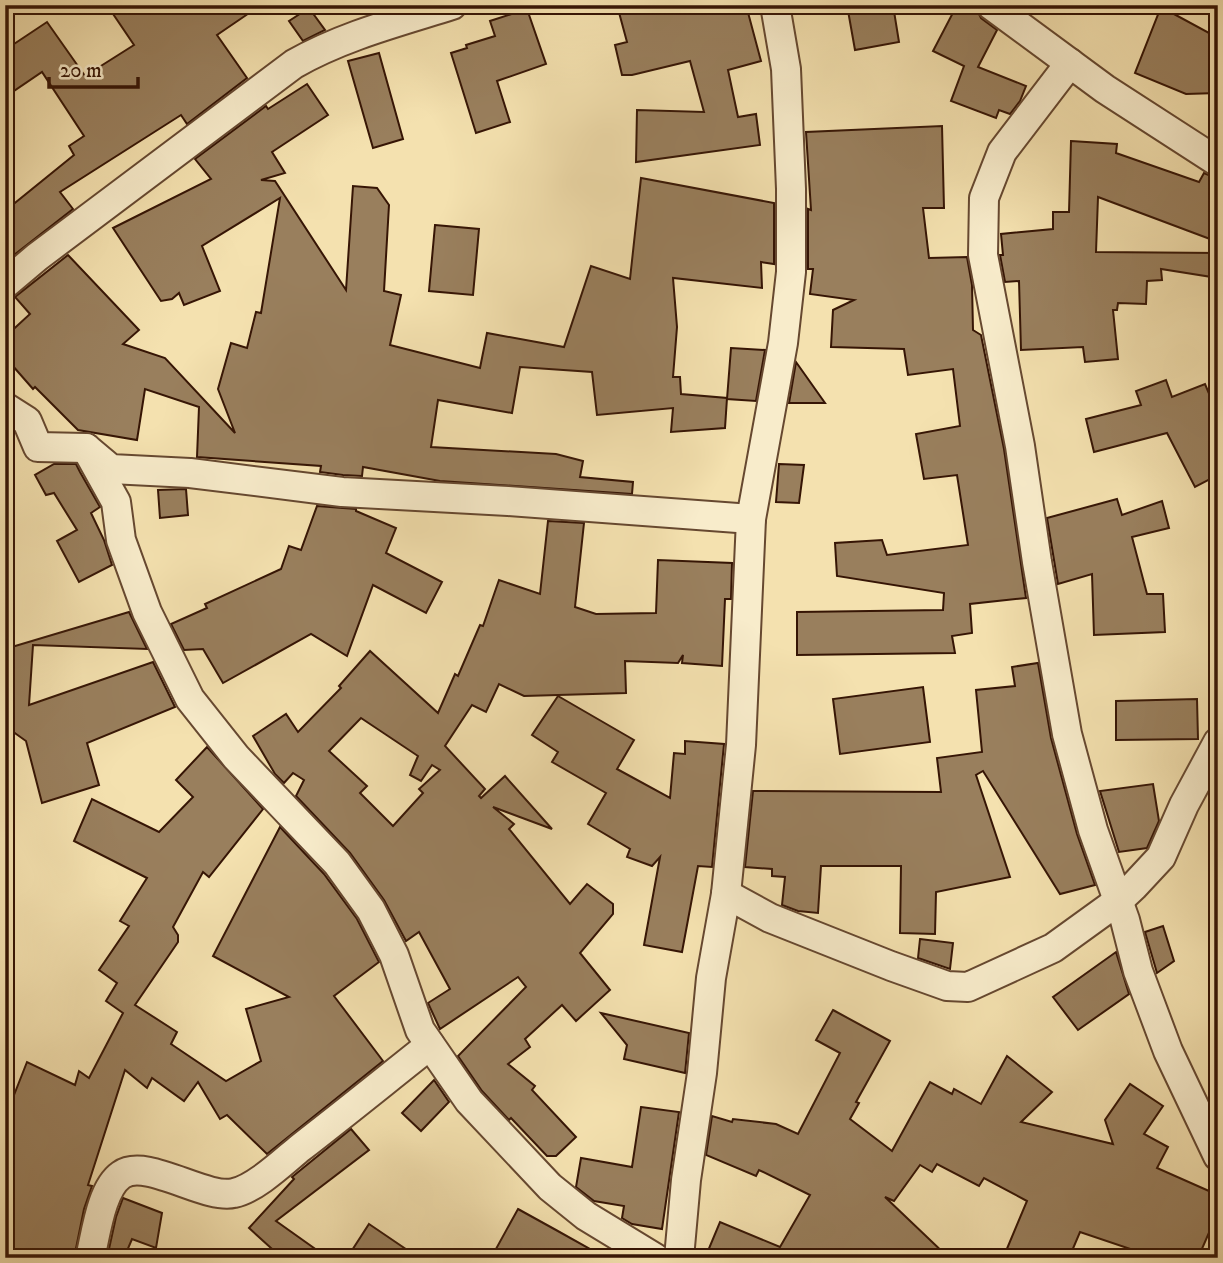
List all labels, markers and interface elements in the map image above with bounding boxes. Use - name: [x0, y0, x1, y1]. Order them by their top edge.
- scale bar: [49, 46, 138, 90]
- text: 20 m: [60, 58, 102, 84]

